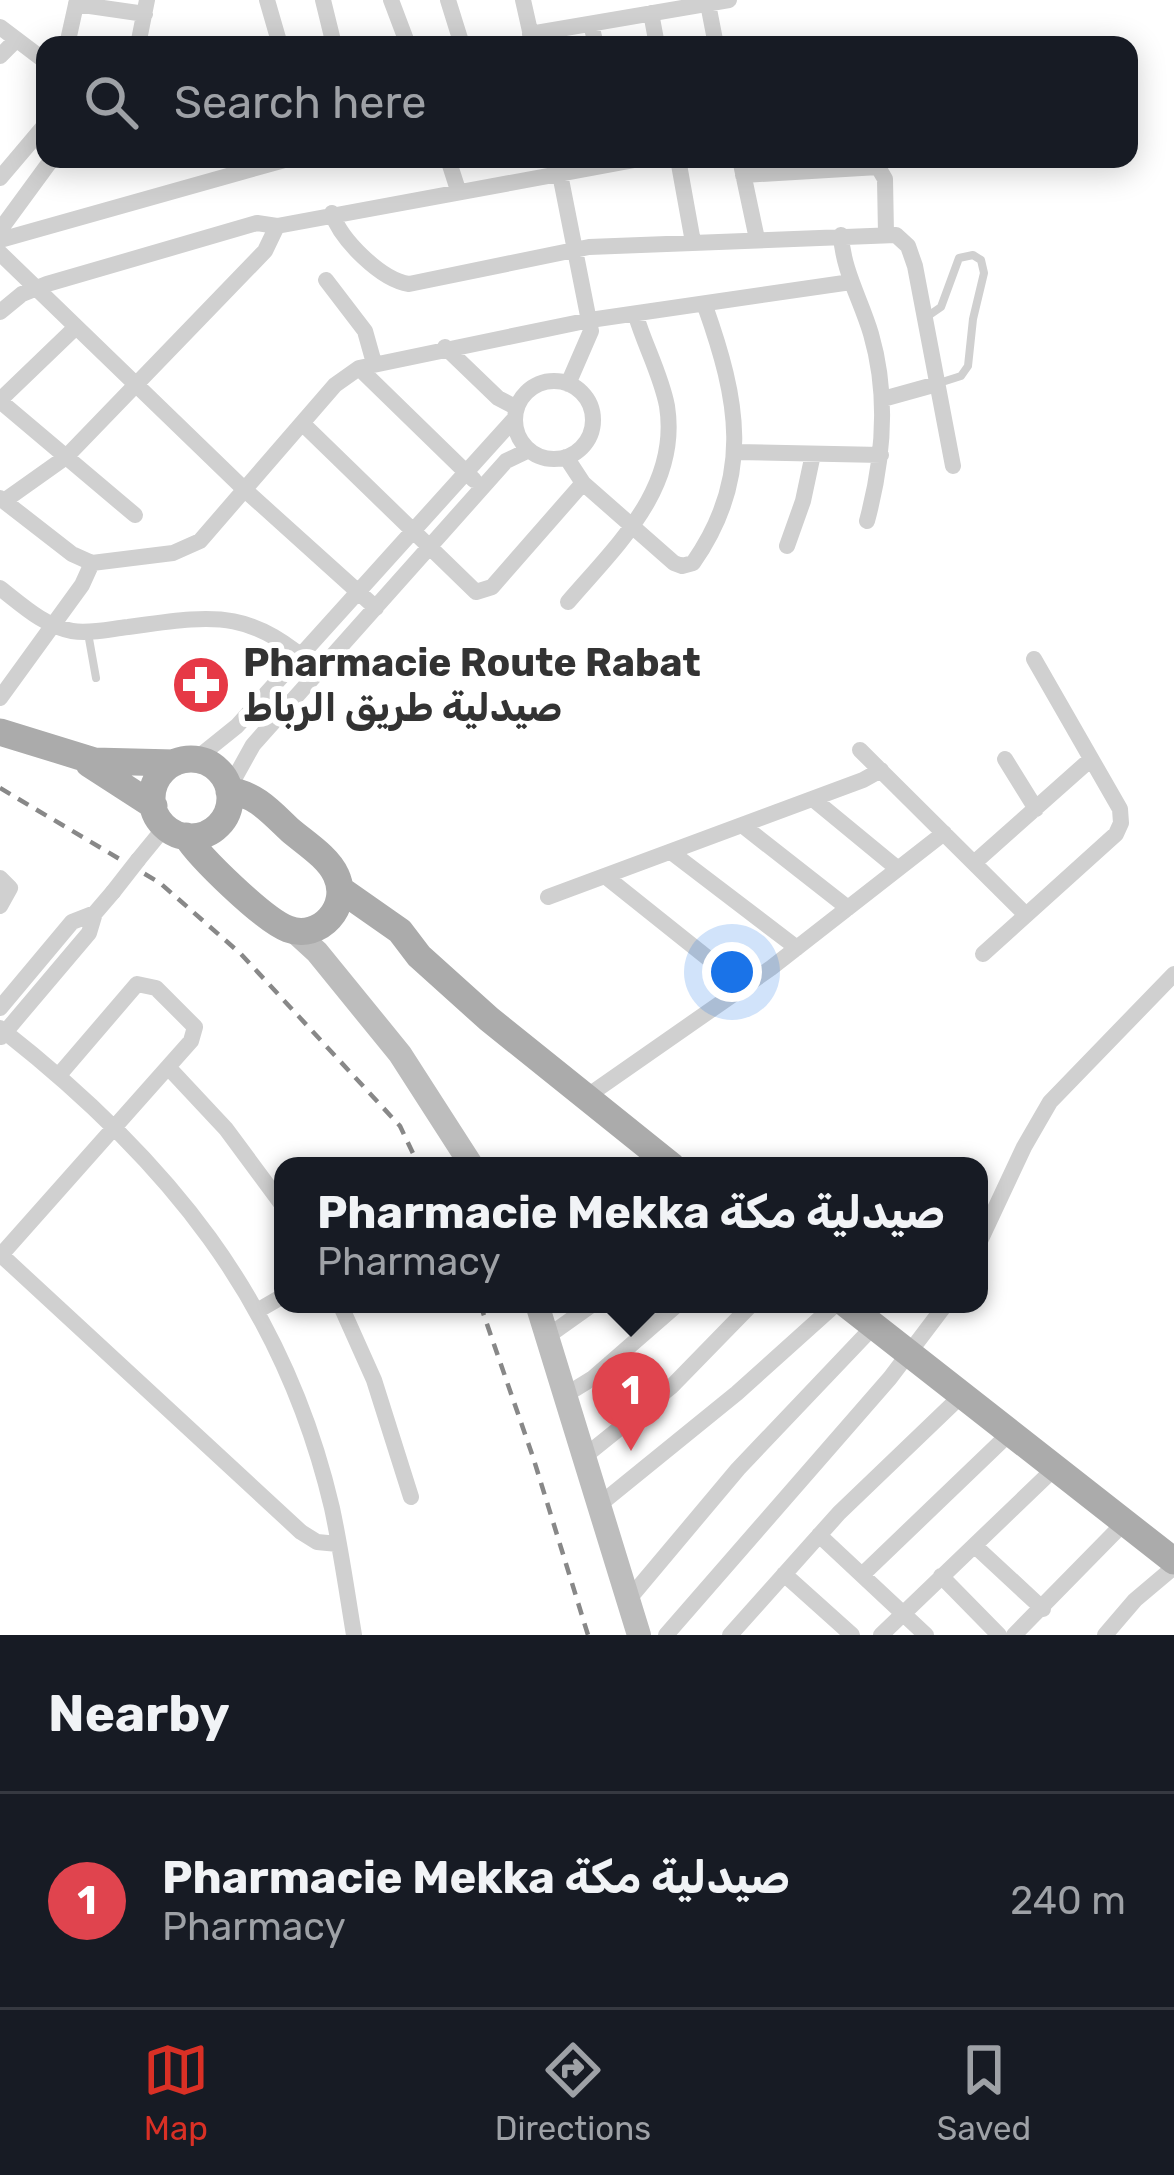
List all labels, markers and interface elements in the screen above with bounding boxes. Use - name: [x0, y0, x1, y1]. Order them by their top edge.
- search box: [36, 36, 1138, 168]
- icon: search: [78, 69, 144, 135]
- text: Search here: [174, 76, 426, 129]
- place label: Pharmacie Route Rabat صيدلية طريق الرباط: [243, 640, 701, 731]
- pharmacy icon: Pharmacie Route Rabat صيدلية طريق الرباط: [170, 654, 232, 716]
- your location: [702, 942, 762, 1002]
- popup: [274, 1157, 988, 1313]
- text: Pharmacie Mekka صيدلية مكة: [317, 1186, 945, 1239]
- text: Pharmacy: [317, 1239, 501, 1285]
- pin: 1: [592, 1352, 670, 1451]
- text: Nearby: [48, 1683, 230, 1744]
- text: Pharmacie Mekka صيدلية مكة: [162, 1851, 790, 1904]
- text: 1: [77, 1878, 97, 1924]
- text: 240 m: [1010, 1878, 1126, 1924]
- text: Pharmacy: [162, 1904, 346, 1950]
- tab: Map: [143, 2037, 209, 2148]
- tab: Directions: [495, 2037, 651, 2148]
- tab: Saved: [937, 2037, 1031, 2148]

